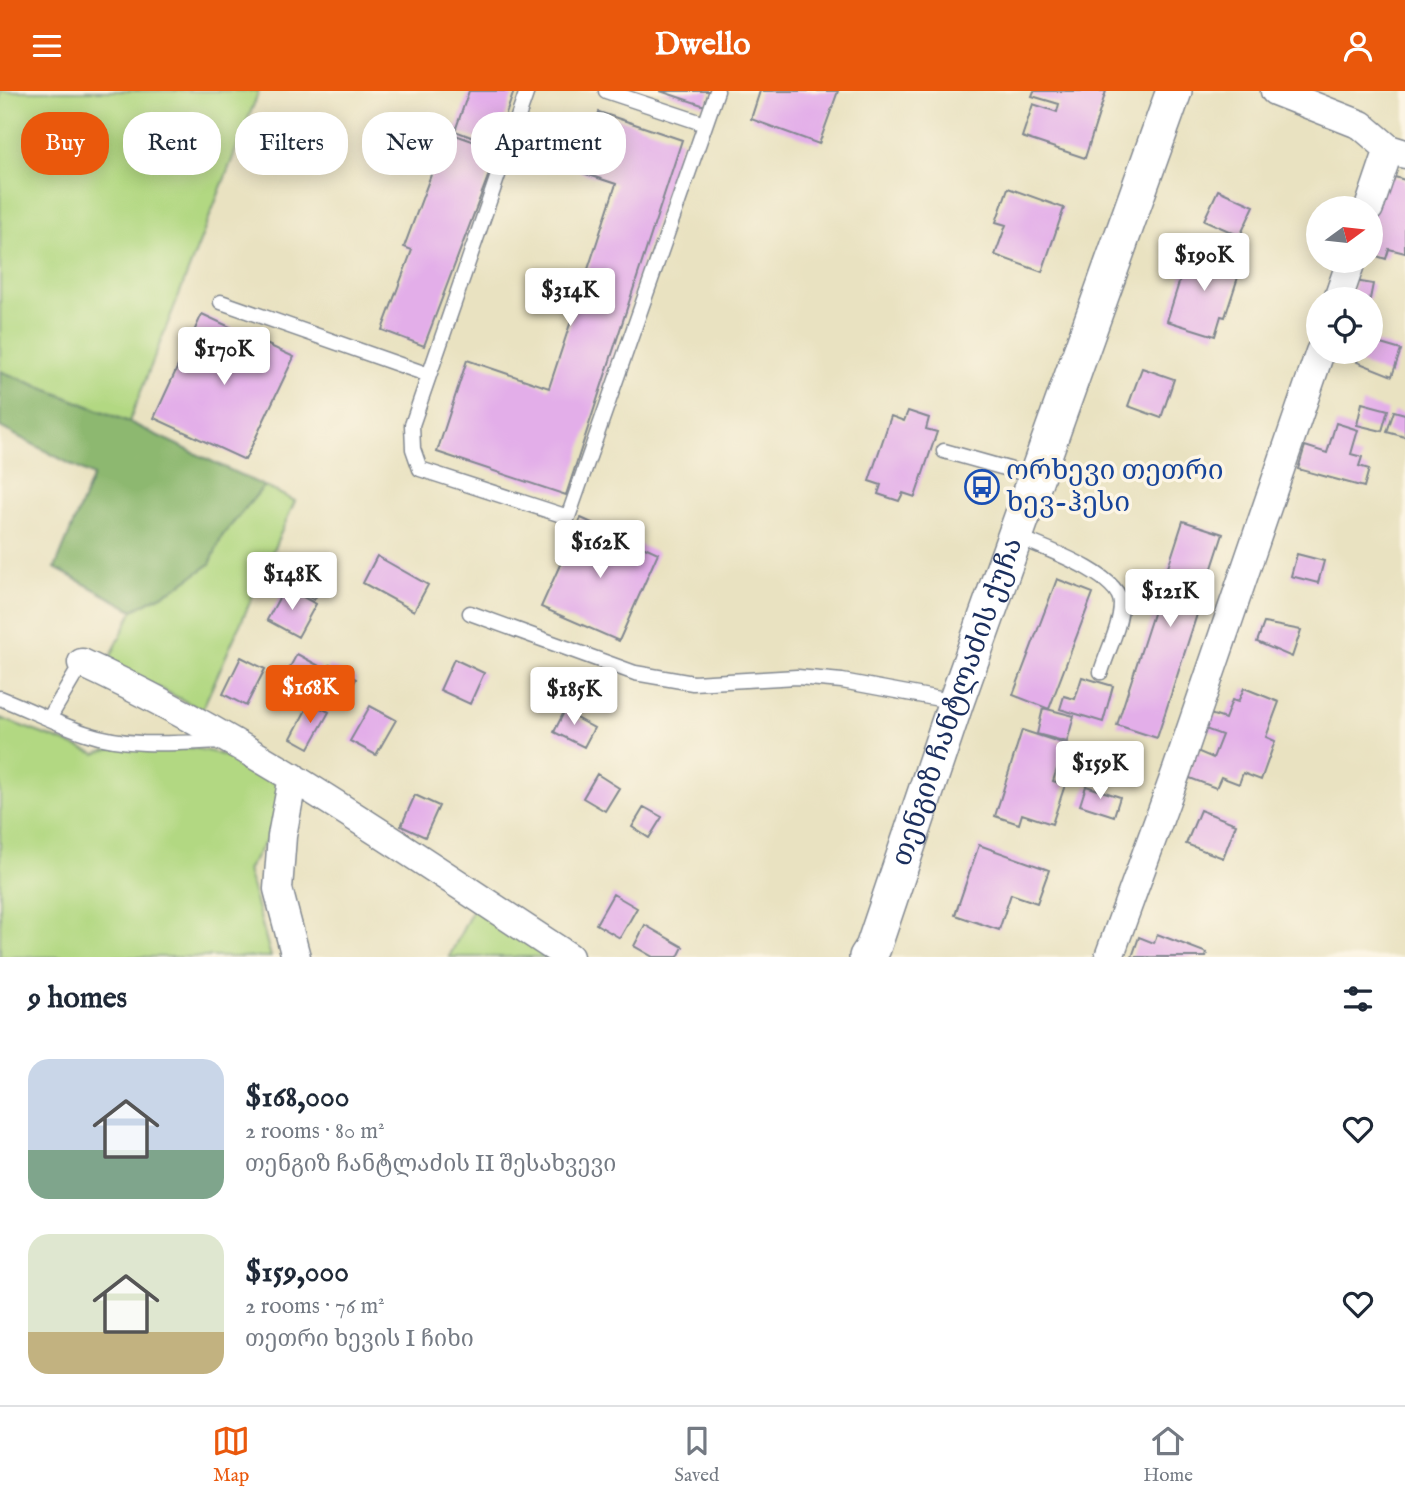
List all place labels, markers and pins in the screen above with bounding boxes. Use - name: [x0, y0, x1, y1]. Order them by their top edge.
- pin: $190K: [1155, 233, 1253, 293]
- pin: $314K: [521, 268, 619, 328]
- pin: $170K: [175, 327, 273, 387]
- place label: ორხევი თეთრი ხევ-ჰესი: [1006, 454, 1224, 521]
- bus stop icon: ორხევი თეთრი ხევ-ჰესი: [963, 468, 1001, 506]
- pin: $162K: [551, 521, 649, 580]
- pin: $148K: [243, 553, 341, 612]
- pin: $121K: [1121, 569, 1219, 629]
- pin: $168K: [261, 665, 359, 725]
- pin: $185K: [525, 667, 623, 727]
- pin: $159K: [1051, 741, 1149, 801]

